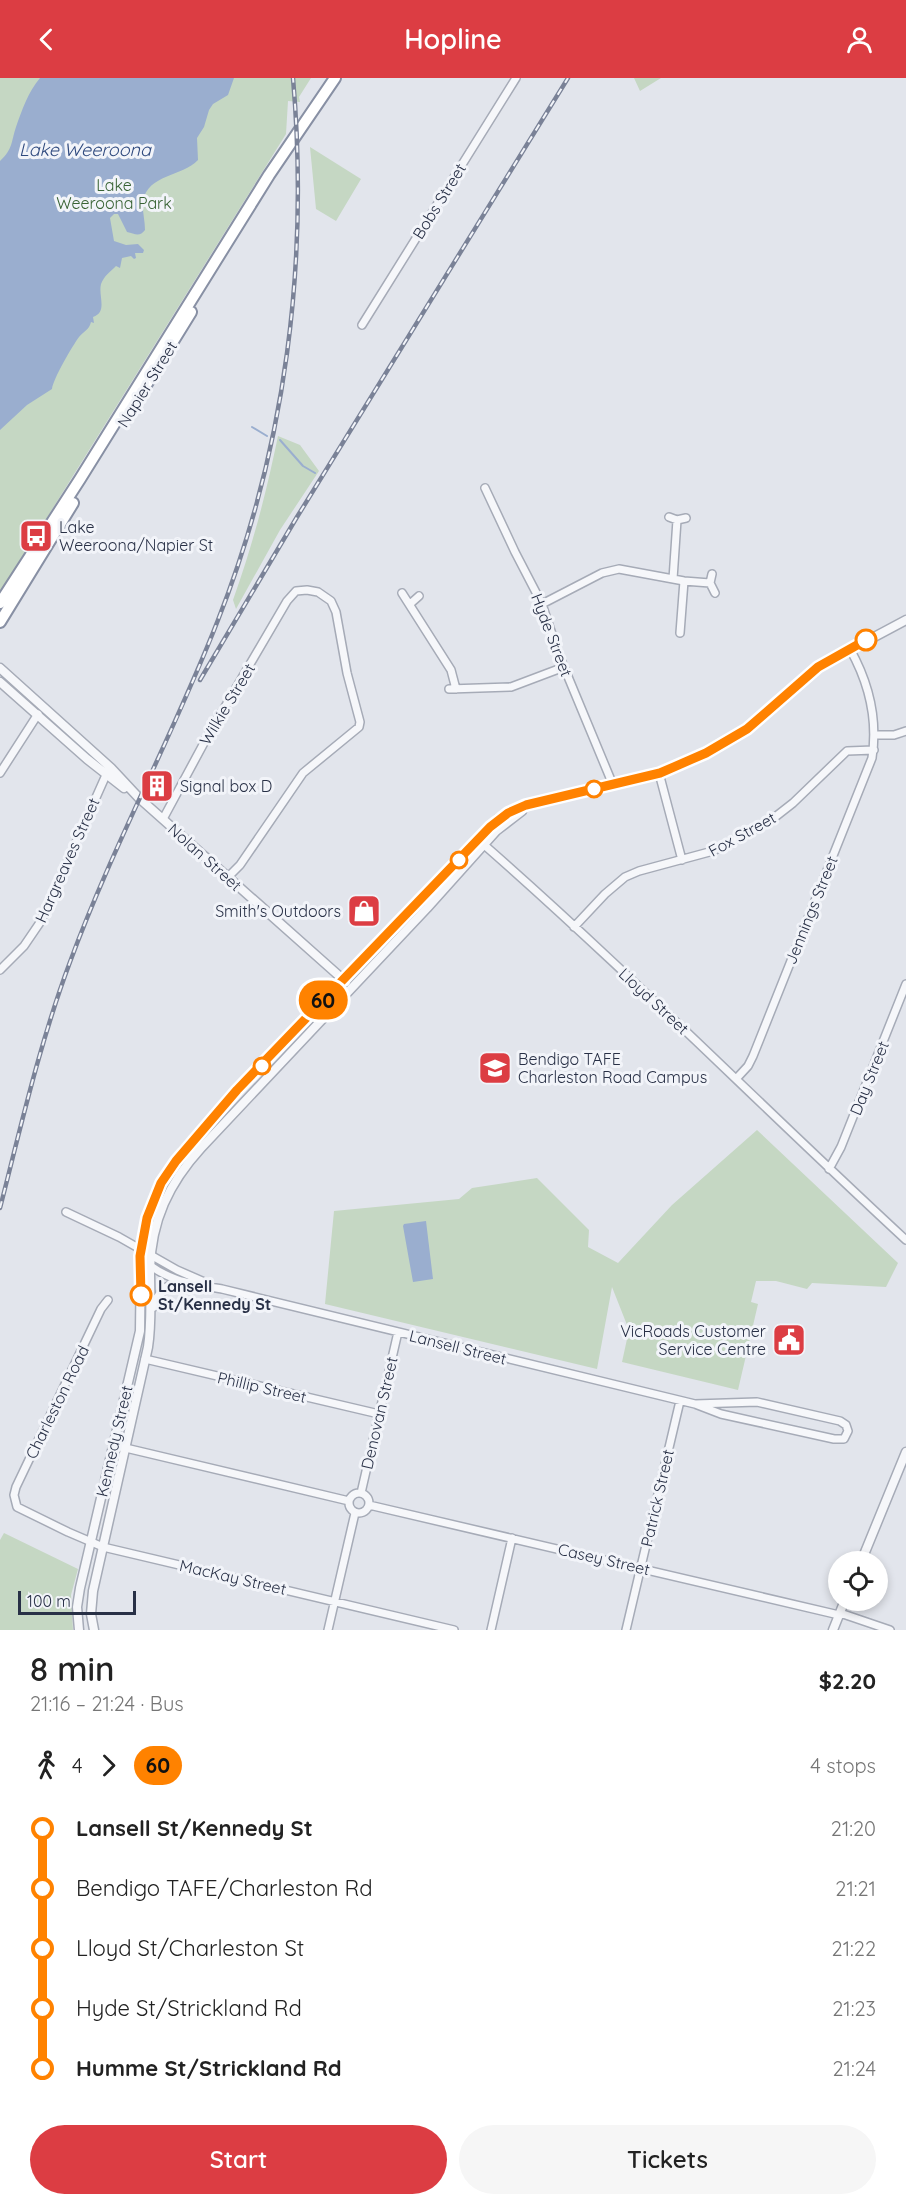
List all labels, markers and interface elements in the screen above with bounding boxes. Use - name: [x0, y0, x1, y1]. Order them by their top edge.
- text: Hopline: [404, 22, 502, 56]
- icon: back: [30, 23, 63, 56]
- icon: person: [843, 23, 876, 56]
- water label: Lake Weeroona: [19, 138, 152, 161]
- street label: Bobs Street: [408, 159, 470, 243]
- park label: Lake Weeroona Park: [56, 175, 172, 213]
- street label: Napier Street: [113, 337, 181, 431]
- place label: Lake Weeroona/Napier St: [59, 517, 213, 555]
- bus stop icon: Lake Weeroona/Napier St: [18, 518, 54, 554]
- street label: Hyde Street: [527, 591, 577, 679]
- unlabelled marker: [855, 629, 877, 651]
- street label: Wilkie Street: [195, 660, 259, 748]
- building icon: Signal box D: [139, 768, 175, 804]
- place label: Signal box D: [180, 776, 272, 796]
- unlabelled marker: [585, 780, 603, 798]
- street label: Hargreaves Street: [30, 794, 104, 926]
- street label: Fox Street: [705, 807, 779, 861]
- street label: Nolan Street: [164, 819, 246, 895]
- unlabelled marker: [450, 851, 468, 869]
- street label: Jennings Street: [780, 853, 842, 967]
- shop icon: Smith's Outdoors: [346, 893, 382, 929]
- place label: Smith's Outdoors: [215, 901, 341, 921]
- street label: Lloyd Street: [615, 964, 693, 1038]
- line badge: 60: [296, 980, 350, 1020]
- text: 60: [311, 987, 335, 1013]
- street label: Day Street: [845, 1038, 893, 1118]
- place label: Bendigo TAFE Charleston Road Campus: [518, 1049, 707, 1087]
- school or university icon: Bendigo TAFE Charleston Road Campus: [477, 1050, 513, 1086]
- unlabelled marker: [253, 1057, 271, 1075]
- place label: Lansell St/Kennedy St: [158, 1276, 271, 1314]
- marker: Lansell St/Kennedy St: [130, 1284, 152, 1306]
- place label: VicRoads Customer Service Centre: [620, 1321, 766, 1359]
- public building icon: VicRoads Customer Service Centre: [771, 1322, 807, 1358]
- street label: Lansell Street: [407, 1325, 509, 1369]
- street label: Charleston Road: [21, 1342, 93, 1462]
- street label: Denovan Street: [356, 1355, 402, 1471]
- street label: Phillip Street: [216, 1367, 308, 1407]
- street label: Kennedy Street: [91, 1383, 137, 1499]
- street label: Patrick Street: [636, 1447, 678, 1549]
- street label: Casey Street: [556, 1539, 652, 1579]
- map controls: [828, 1551, 888, 1611]
- button: locate: [828, 1551, 888, 1611]
- street label: MacKay Street: [178, 1555, 288, 1599]
- scale bar: [18, 1588, 136, 1616]
- text: 100 m: [27, 1591, 71, 1611]
- text: 8 min: [30, 1648, 115, 1689]
- text: $2.20: [819, 1667, 876, 1695]
- text: 21:16 – 21:24 · Bus: [30, 1691, 184, 1716]
- icon: walk: [30, 1749, 63, 1782]
- icon: forward: [92, 1749, 125, 1782]
- text: 60: [146, 1752, 170, 1778]
- text: 4: [72, 1753, 83, 1778]
- text: 4 stops: [810, 1753, 876, 1778]
- text: Lansell St/Kennedy St: [76, 1814, 313, 1842]
- text: 21:20: [831, 1816, 876, 1841]
- text: Bendigo TAFE/Charleston Rd: [76, 1874, 373, 1902]
- text: 21:21: [835, 1876, 876, 1901]
- text: Lloyd St/Charleston St: [76, 1934, 304, 1962]
- text: 21:22: [832, 1936, 876, 1961]
- text: Hyde St/Strickland Rd: [76, 1994, 302, 2022]
- text: 21:23: [832, 1996, 876, 2021]
- text: Humme St/Strickland Rd: [76, 2054, 341, 2082]
- text: 21:24: [832, 2056, 876, 2081]
- button: Start: [30, 2125, 447, 2194]
- button: Tickets: [459, 2125, 876, 2194]

